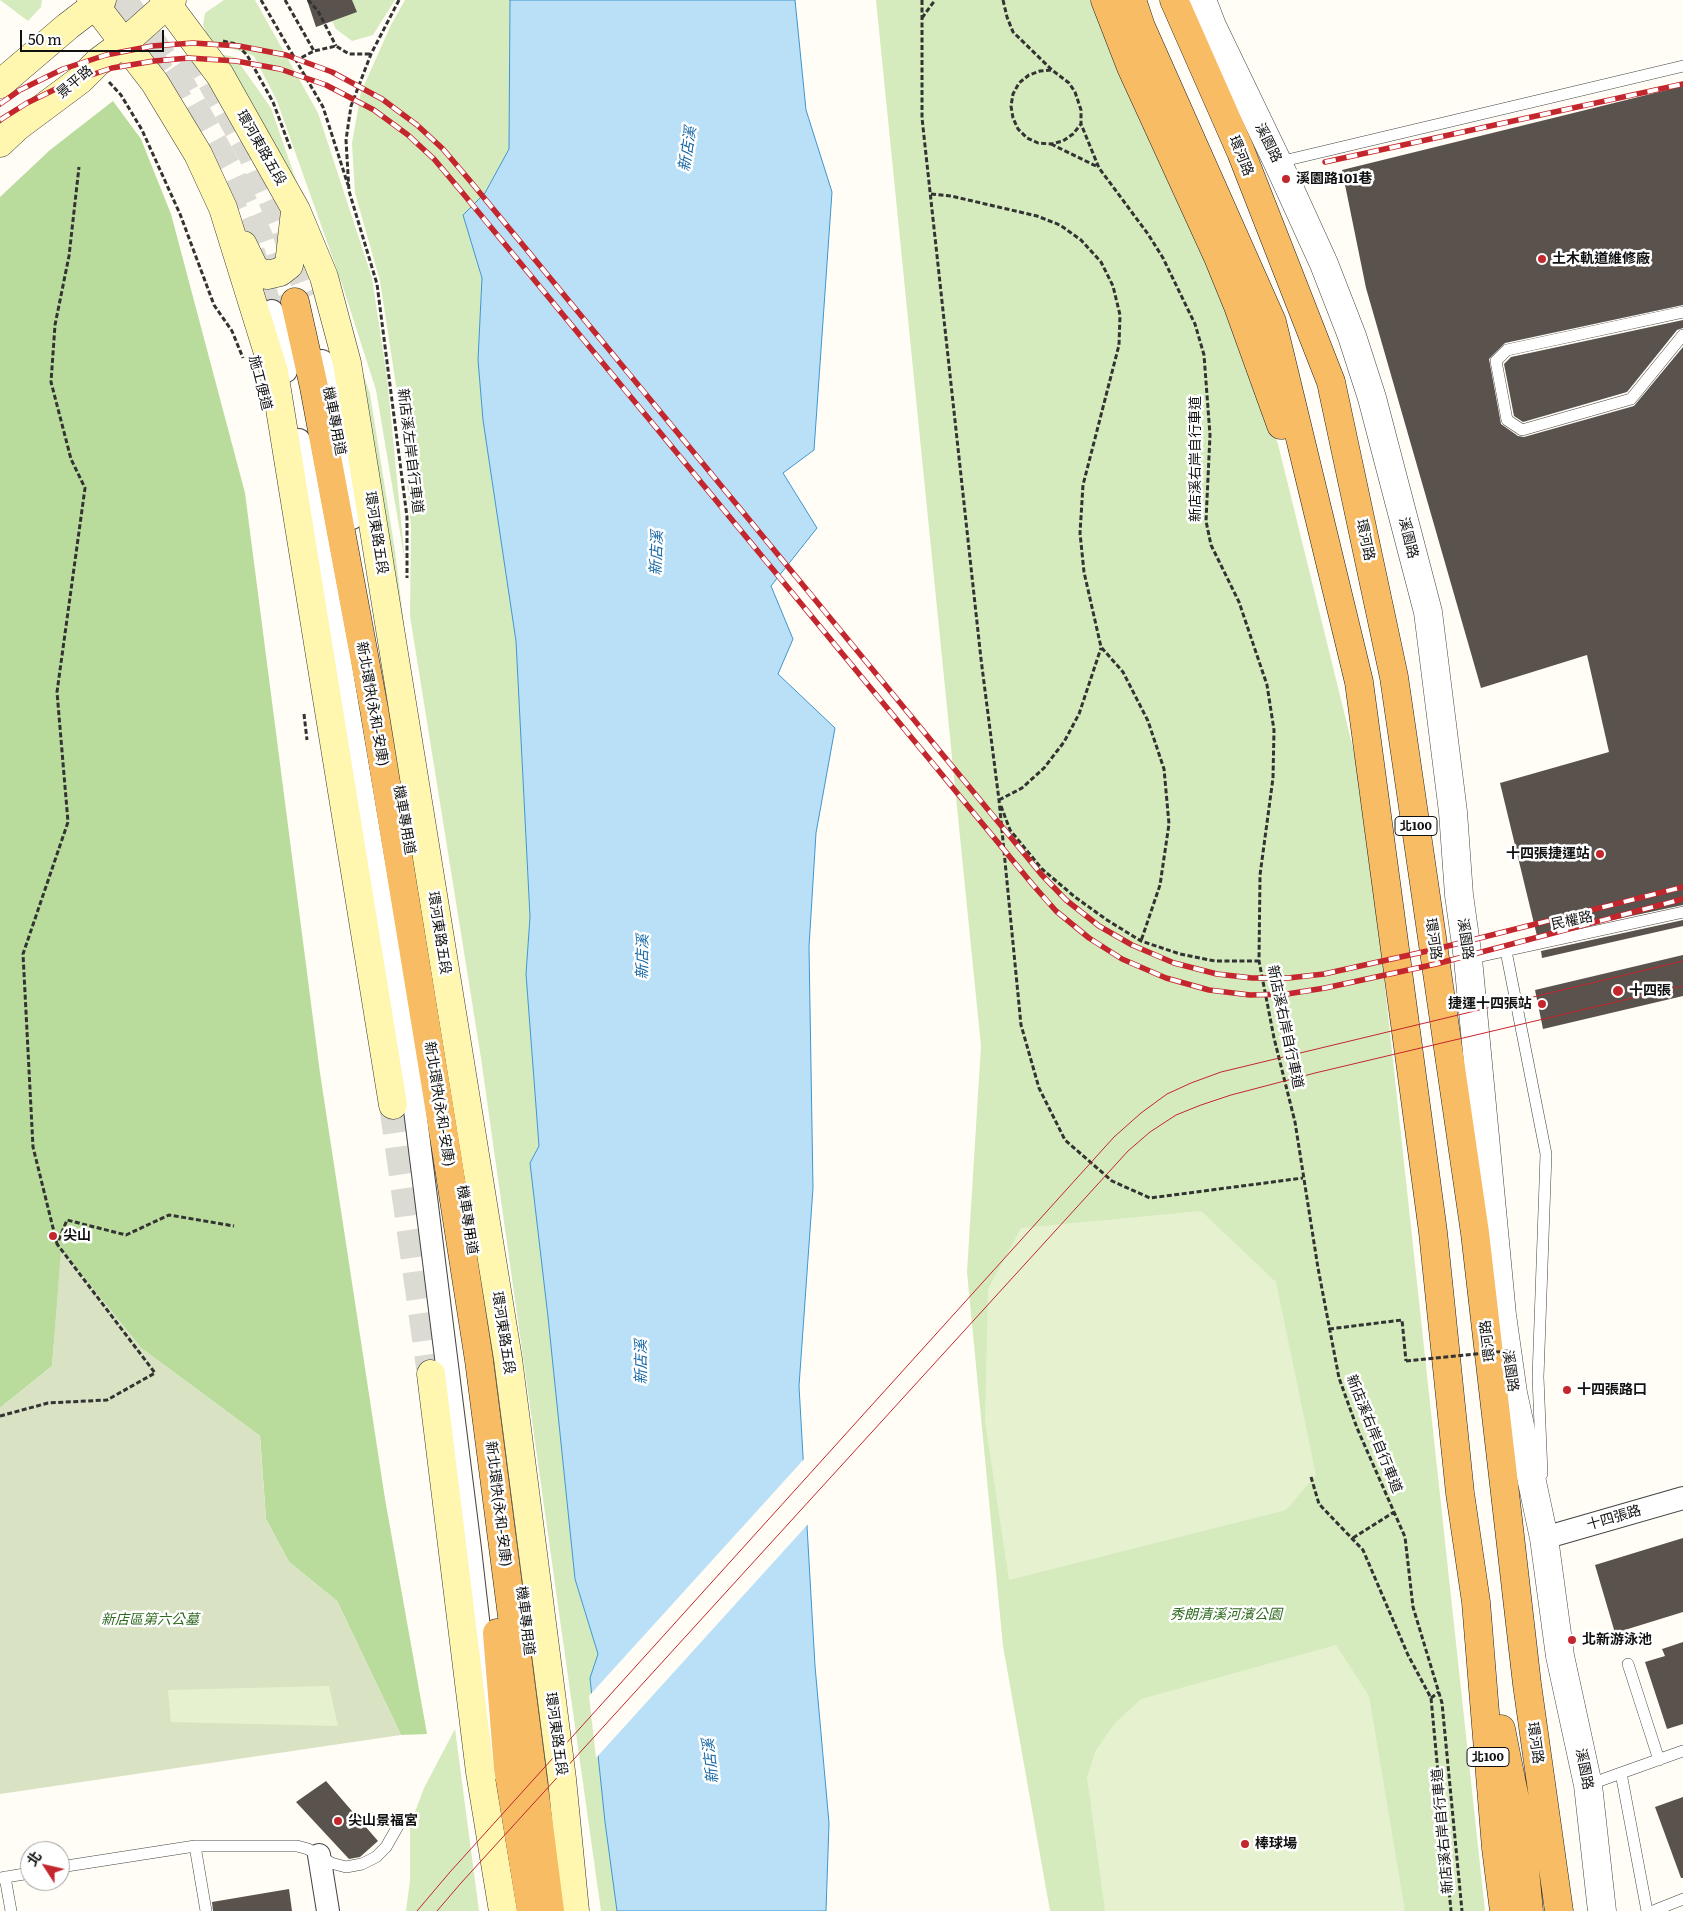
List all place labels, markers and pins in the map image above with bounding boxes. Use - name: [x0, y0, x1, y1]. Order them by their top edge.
- place label: 溪園路101巷: [1296, 171, 1372, 187]
- marker: 溪園路101巷: [1280, 173, 1292, 185]
- place label: 土木軌道維修廠: [1552, 251, 1650, 267]
- marker: 土木軌道維修廠: [1536, 253, 1548, 265]
- place label: 十四張捷運站: [1506, 846, 1590, 862]
- marker: 十四張捷運站: [1594, 848, 1606, 860]
- place label: 十四張: [1629, 983, 1671, 999]
- marker: 十四張: [1611, 984, 1625, 998]
- place label: 捷運十四張站: [1448, 996, 1532, 1012]
- marker: 捷運十四張站: [1536, 998, 1548, 1010]
- place label: 尖山: [63, 1228, 91, 1244]
- marker: 尖山: [47, 1230, 59, 1242]
- place label: 十四張路口: [1577, 1382, 1647, 1398]
- marker: 十四張路口: [1561, 1384, 1573, 1396]
- place label: 北新游泳池: [1582, 1632, 1652, 1648]
- marker: 北新游泳池: [1566, 1634, 1578, 1646]
- place label: 尖山景福宮: [348, 1813, 418, 1829]
- marker: 尖山景福宮: [332, 1815, 344, 1827]
- place label: 棒球場: [1255, 1836, 1297, 1852]
- marker: 棒球場: [1239, 1838, 1251, 1850]

